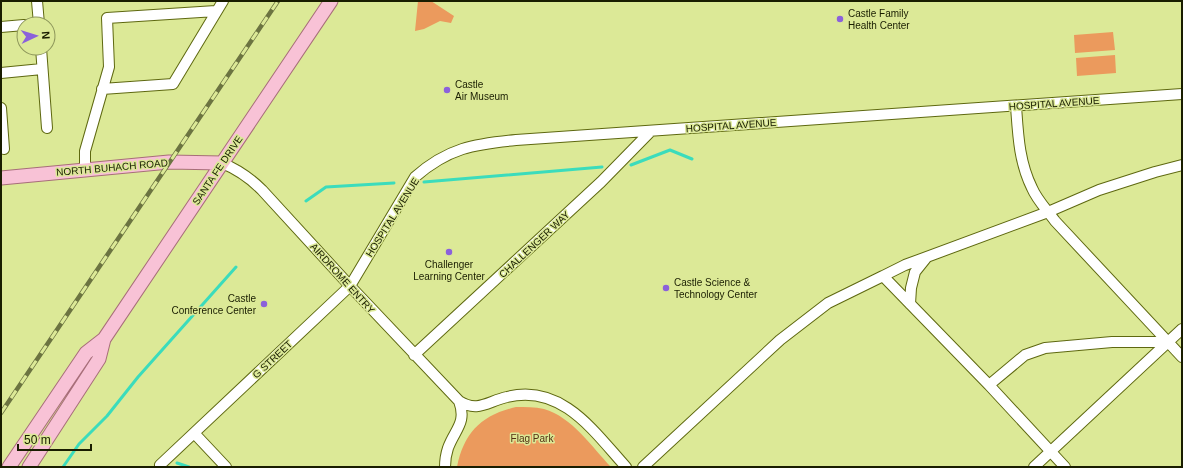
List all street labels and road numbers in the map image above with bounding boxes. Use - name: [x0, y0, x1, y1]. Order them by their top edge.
- street label: HOSPITAL AVENUE: [1008, 95, 1100, 112]
- street label: HOSPITAL AVENUE: [685, 117, 777, 134]
- street label: SANTA FE DRIVE: [190, 133, 245, 207]
- street label: NORTH BUHACH ROAD: [56, 157, 168, 178]
- street label: HOSPITAL AVENUE: [364, 176, 421, 259]
- street label: CHALLENGER WAY: [497, 209, 572, 280]
- street label: AIRDROME ENTRY: [308, 241, 377, 316]
- street label: G STREET: [250, 338, 294, 380]

